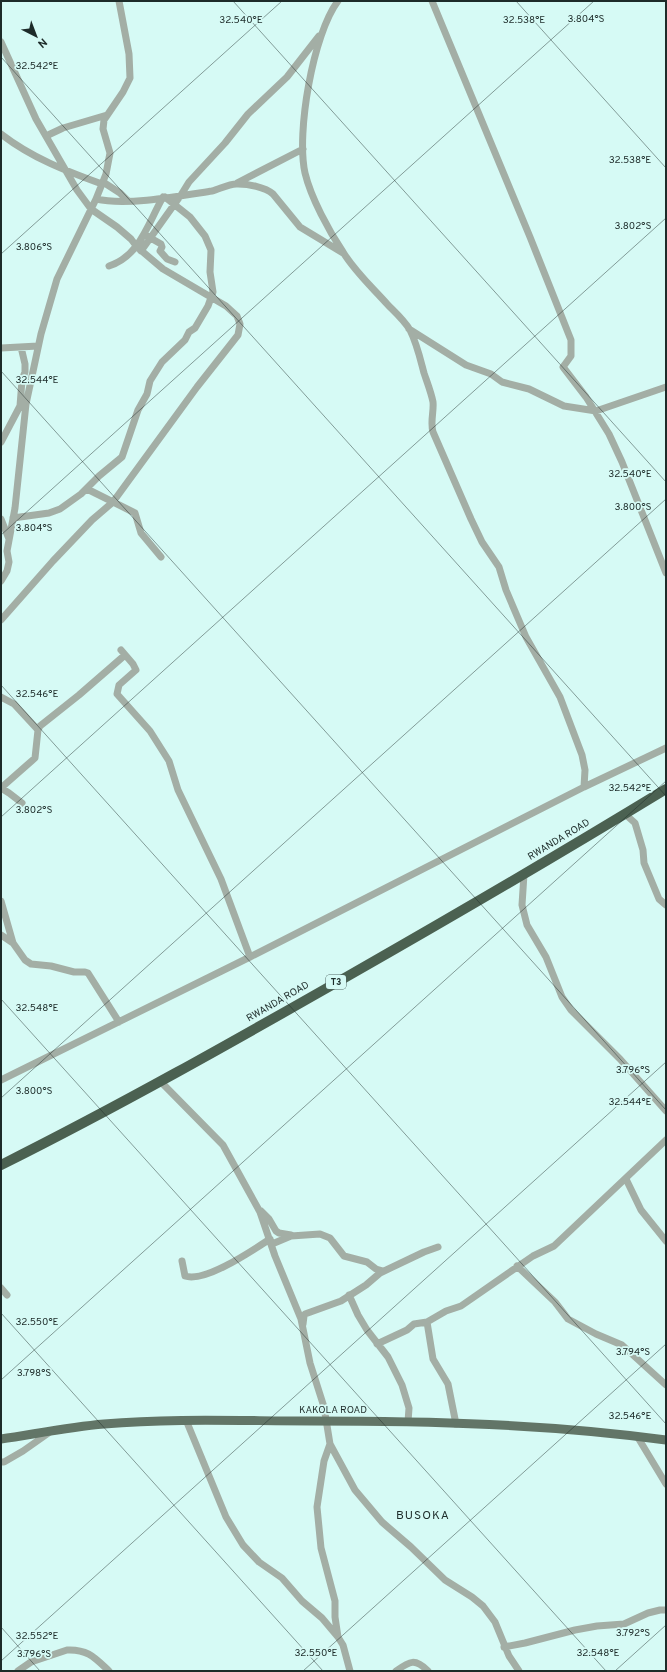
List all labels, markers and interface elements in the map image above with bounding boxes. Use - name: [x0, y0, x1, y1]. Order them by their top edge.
- text: 3.804°S: [568, 13, 604, 26]
- text: 32.540°E: [219, 14, 263, 27]
- text: 32.538°E: [503, 14, 545, 27]
- north arrow: [16, 16, 56, 56]
- text: N: [34, 35, 50, 51]
- text: 32.542°E: [15, 60, 59, 73]
- text: 32.538°E: [609, 154, 651, 167]
- text: 3.802°S: [615, 220, 651, 233]
- text: 3.806°S: [16, 241, 52, 254]
- text: 32.544°E: [15, 374, 59, 387]
- text: 32.540°E: [608, 468, 652, 481]
- text: 3.800°S: [614, 501, 652, 514]
- text: 3.804°S: [16, 522, 52, 535]
- text: 32.546°E: [16, 688, 58, 701]
- text: 32.542°E: [608, 782, 652, 795]
- text: 3.802°S: [16, 804, 52, 817]
- street label: RWANDA ROAD: [526, 816, 593, 864]
- road number: T3: [326, 975, 346, 989]
- street label: RWANDA ROAD: [244, 979, 312, 1025]
- text: 32.548°E: [15, 1002, 59, 1015]
- text: 3.796°S: [616, 1064, 650, 1077]
- text: 3.800°S: [15, 1085, 53, 1098]
- text: 32.544°E: [608, 1096, 652, 1109]
- text: 32.550°E: [15, 1316, 59, 1329]
- text: 3.794°S: [616, 1346, 650, 1359]
- text: 3.798°S: [17, 1367, 51, 1380]
- street label: KAKOLA ROAD: [299, 1404, 367, 1417]
- text: 32.546°E: [609, 1410, 651, 1423]
- district label: BUSOKA: [396, 1508, 450, 1524]
- text: 3.792°S: [616, 1627, 650, 1640]
- text: 32.552°E: [16, 1630, 58, 1643]
- text: 32.550°E: [294, 1647, 338, 1660]
- text: 32.548°E: [576, 1647, 620, 1660]
- text: 3.796°S: [17, 1648, 51, 1661]

